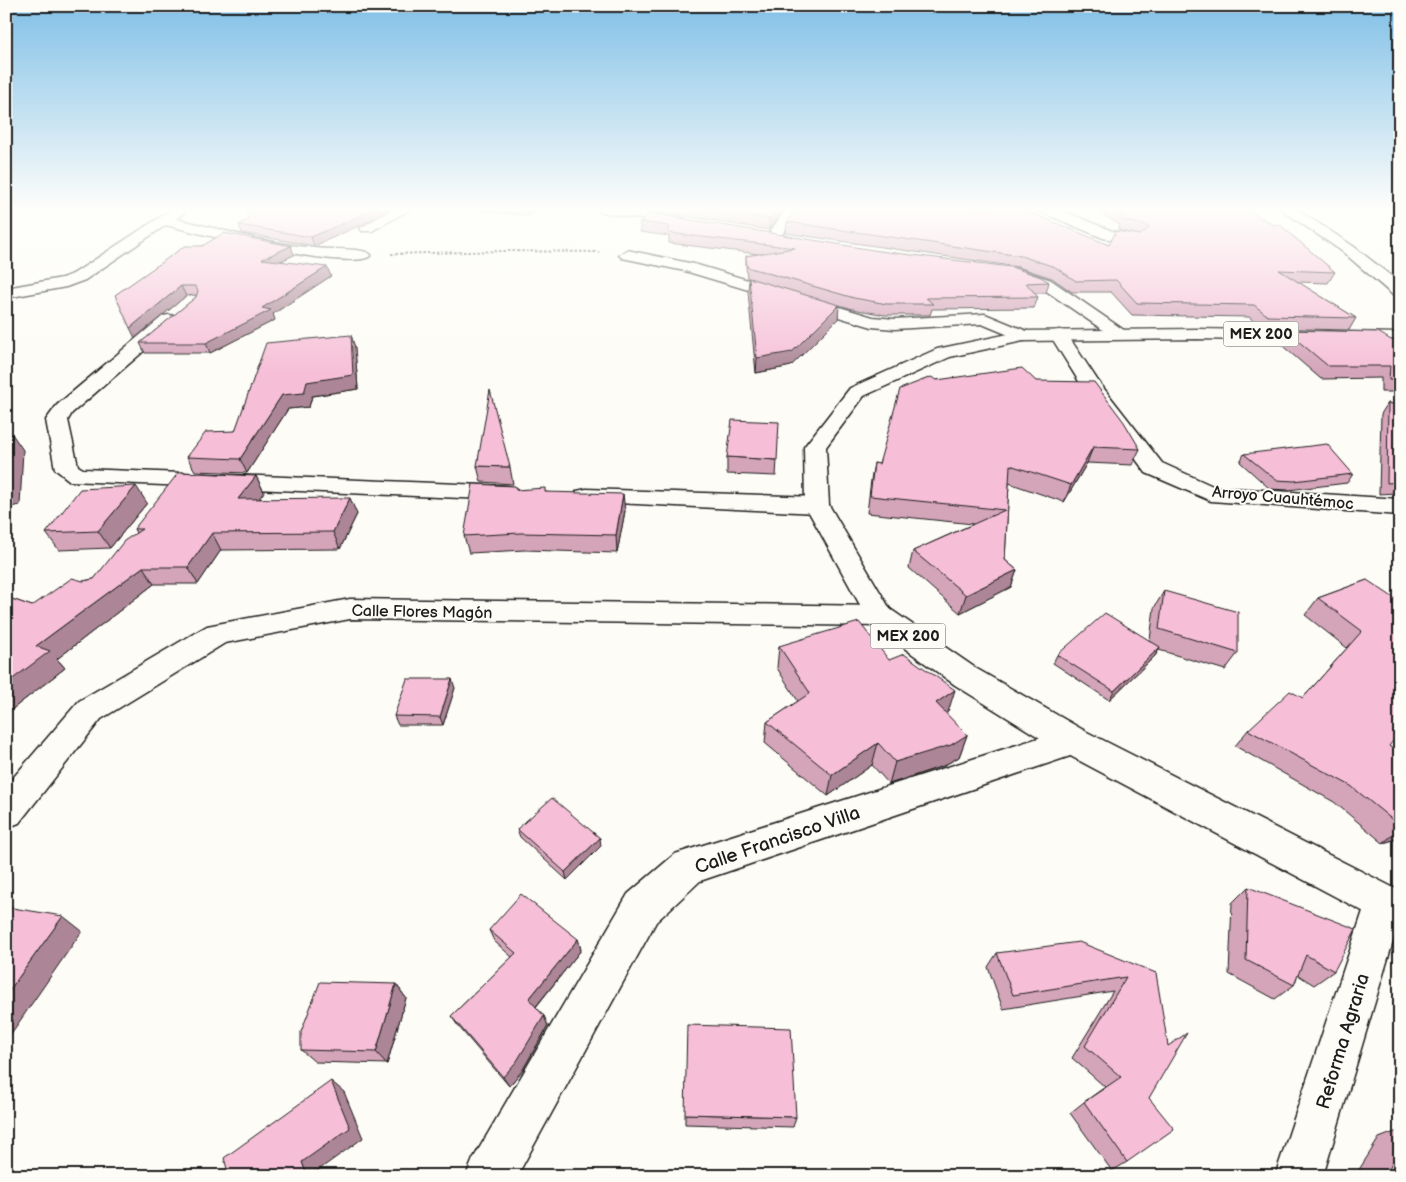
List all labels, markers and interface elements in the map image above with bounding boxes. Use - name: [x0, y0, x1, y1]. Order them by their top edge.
- road number: MEX 200: [1224, 322, 1298, 346]
- street label: Arroyo Cuauhtémoc: [1211, 483, 1354, 514]
- street label: Calle Flores Magón: [351, 602, 493, 623]
- road number: MEX 200: [870, 624, 946, 648]
- street label: Calle Francisco Villa: [692, 801, 863, 879]
- street label: Reforma Agraria: [1312, 971, 1375, 1112]

